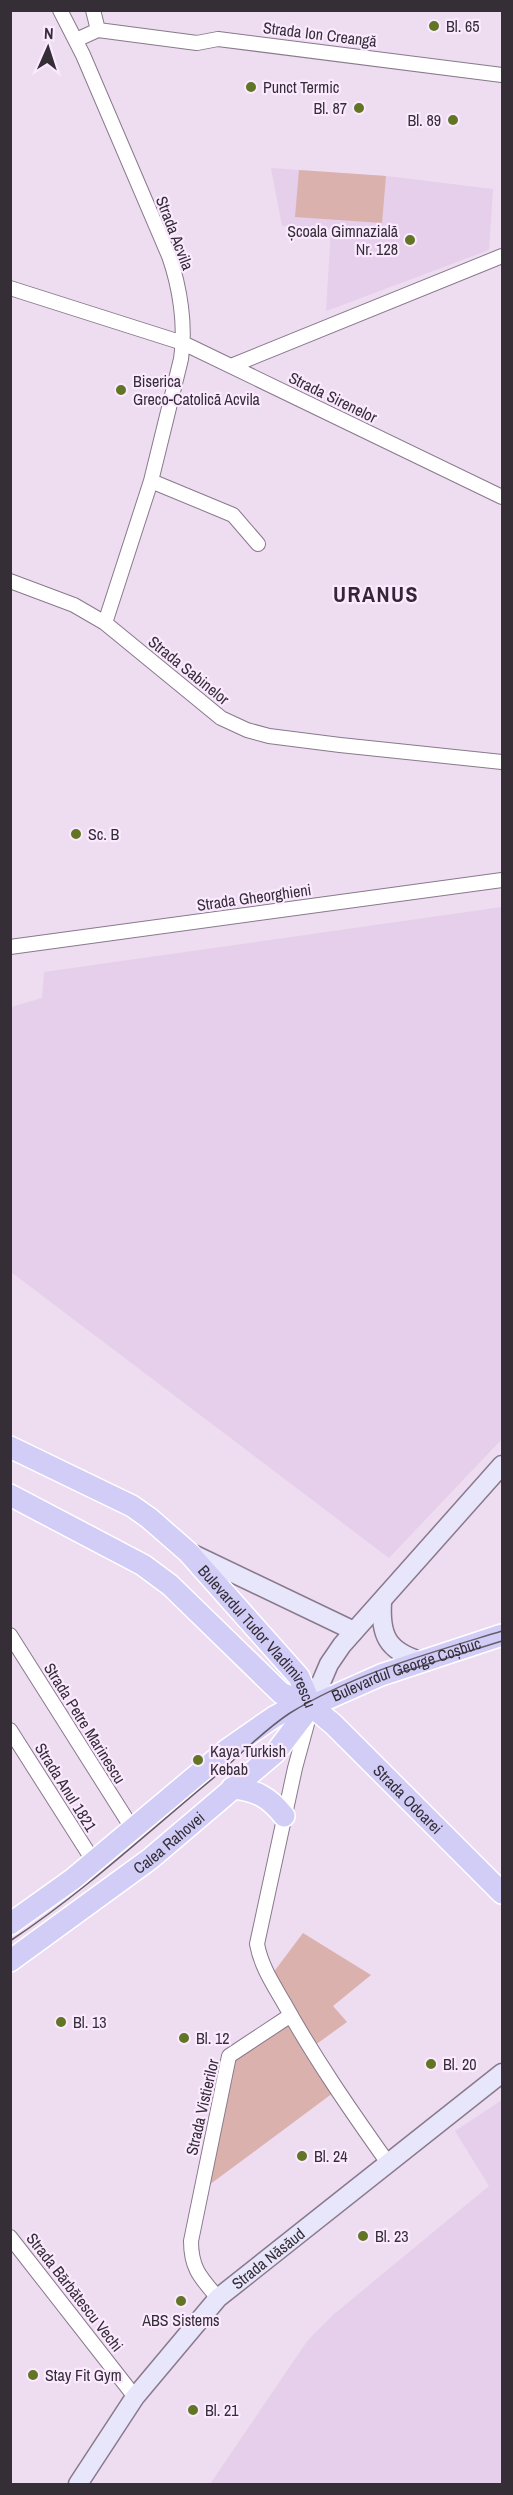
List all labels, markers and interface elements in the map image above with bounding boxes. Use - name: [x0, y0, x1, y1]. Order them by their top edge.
- place label: Bl. 65: [446, 15, 480, 37]
- street label: Strada Ion Creangă: [262, 16, 379, 52]
- north arrow: [18, 18, 78, 78]
- marker: Bl. 65: [427, 19, 441, 33]
- text: N: [43, 22, 54, 44]
- place label: Punct Termic: [263, 76, 340, 98]
- marker: Punct Termic: [244, 80, 258, 94]
- place label: Bl. 87: [313, 97, 347, 119]
- marker: Bl. 87: [352, 101, 366, 115]
- place label: Bl. 89: [407, 109, 441, 131]
- marker: Bl. 89: [446, 113, 460, 127]
- street label: Strada Acvila: [151, 193, 199, 274]
- place label: Școala Gimnazială Nr. 128: [287, 220, 399, 260]
- marker: Școala Gimnazială Nr. 128: [403, 233, 417, 247]
- street label: Strada Sirenelor: [285, 366, 381, 428]
- place label: Biserica Greco-Catolică Acvila: [133, 370, 261, 410]
- marker: Biserica Greco-Catolică Acvila: [114, 383, 128, 397]
- district label: URANUS: [333, 579, 419, 609]
- street label: Strada Sabinelor: [144, 630, 235, 710]
- place label: Sc. B: [88, 823, 120, 845]
- marker: Sc. B: [69, 827, 83, 841]
- street label: Strada Gheorghieni: [195, 878, 313, 916]
- street label: Bulevardul Tudor Vladimirescu: [193, 1560, 321, 1711]
- street label: Bulevardul George Coșbuc: [328, 1632, 484, 1707]
- street label: Strada Petre Marinescu: [39, 1658, 131, 1788]
- street label: Strada Anul 1821: [30, 1738, 102, 1836]
- place label: Kaya Turkish Kebab: [210, 1740, 286, 1780]
- marker: Kaya Turkish Kebab: [191, 1753, 205, 1767]
- street label: Strada Odoarei: [369, 1760, 448, 1839]
- street label: Calea Rahovei: [128, 1806, 209, 1879]
- place label: Bl. 13: [73, 2011, 107, 2033]
- marker: Bl. 13: [54, 2015, 68, 2029]
- place label: Bl. 12: [196, 2027, 230, 2049]
- marker: Bl. 12: [177, 2031, 191, 2045]
- place label: Bl. 20: [443, 2053, 477, 2075]
- street label: Strada Vistierilor: [180, 2056, 224, 2157]
- marker: Bl. 20: [424, 2057, 438, 2071]
- place label: Bl. 24: [314, 2145, 348, 2167]
- marker: Bl. 24: [295, 2149, 309, 2163]
- street label: Strada Năsăud: [227, 2223, 309, 2294]
- place label: Bl. 23: [375, 2225, 409, 2247]
- street label: Strada Bărbătescu Vechi: [22, 2228, 128, 2356]
- marker: Bl. 23: [356, 2229, 370, 2243]
- marker: ABS Sistems: [174, 2294, 188, 2308]
- place label: ABS Sistems: [141, 2309, 220, 2331]
- place label: Stay Fit Gym: [45, 2364, 122, 2386]
- marker: Stay Fit Gym: [26, 2368, 40, 2382]
- place label: Bl. 21: [205, 2399, 239, 2421]
- marker: Bl. 21: [186, 2403, 200, 2417]

